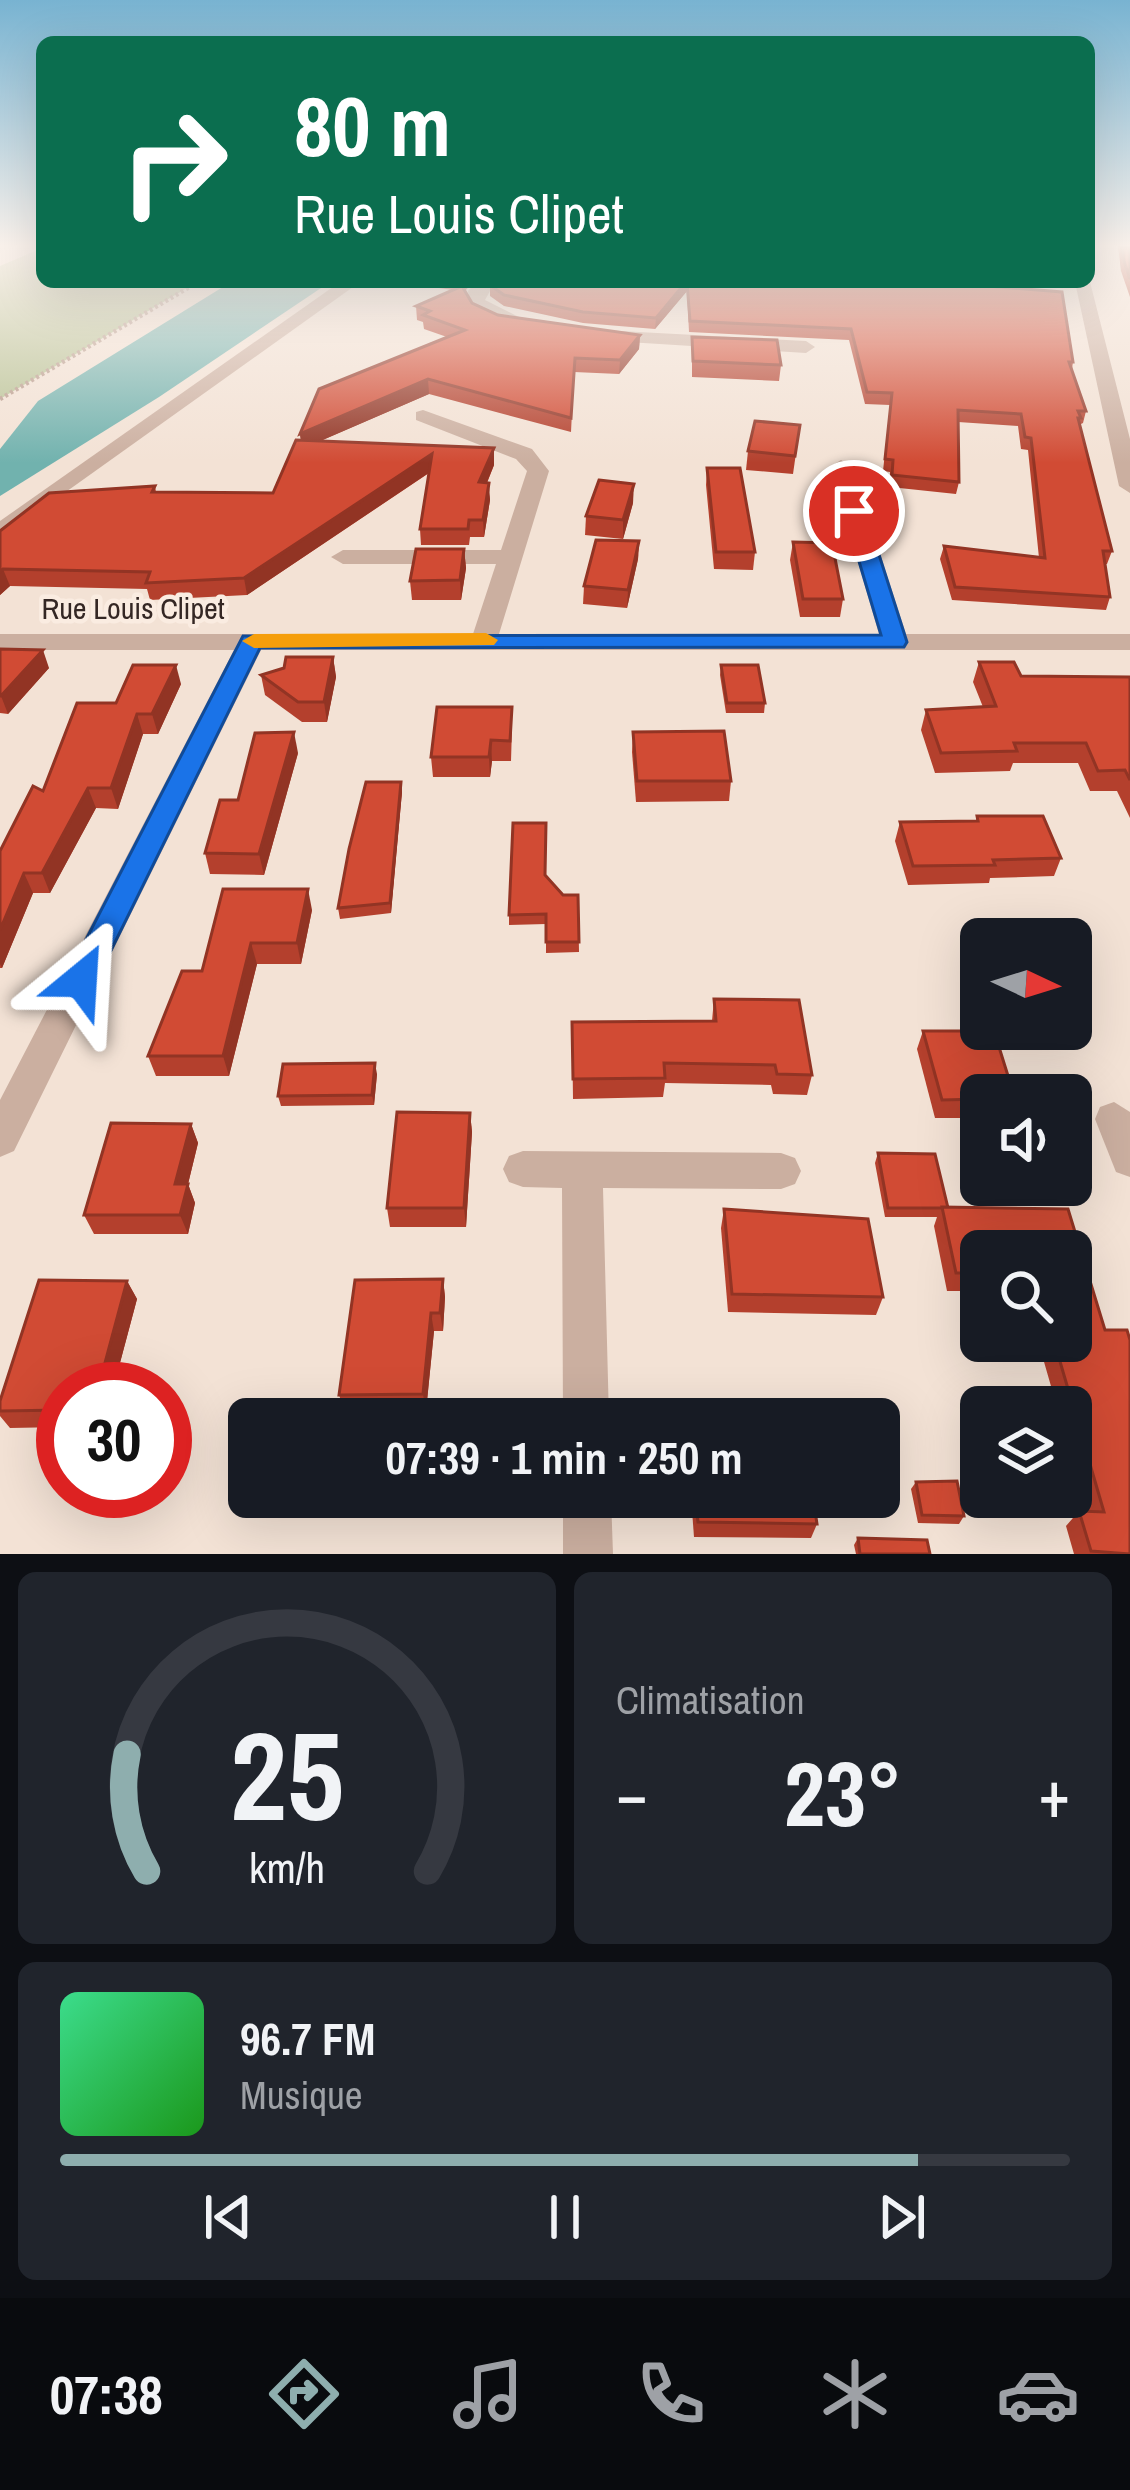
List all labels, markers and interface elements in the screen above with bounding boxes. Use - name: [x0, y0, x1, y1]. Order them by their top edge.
- text: 80 m: [294, 69, 451, 182]
- icon: right: [96, 84, 252, 240]
- text: Rue Louis Clipet: [294, 177, 624, 250]
- pin: [803, 460, 905, 562]
- icon: arrive: [821, 478, 887, 544]
- street label: Rue Louis Clipet: [41, 588, 225, 628]
- position arrow: [18, 917, 144, 1043]
- north arrow: [960, 918, 1092, 1050]
- map controls: [960, 918, 1092, 1518]
- button: sound: [960, 1074, 1092, 1206]
- button: search: [960, 1230, 1092, 1362]
- speed limit sign: 30: [36, 1362, 192, 1518]
- button: layers: [960, 1386, 1092, 1518]
- text: 07:39 · 1 min · 250 m: [386, 1427, 742, 1488]
- text: Climatisation: [616, 1674, 804, 1726]
- text: 25: [230, 1691, 344, 1859]
- text: 23°: [784, 1733, 902, 1854]
- text: −: [616, 1749, 648, 1838]
- text: +: [1038, 1749, 1070, 1838]
- text: km/h: [249, 1839, 325, 1896]
- text: 96.7 FM: [240, 2008, 375, 2069]
- text: Musique: [240, 2069, 363, 2121]
- icon: previous: [195, 2184, 261, 2250]
- icon: pause: [532, 2184, 598, 2250]
- icon: next: [869, 2184, 935, 2250]
- icon: directions: [262, 2352, 346, 2436]
- icon: music: [446, 2352, 530, 2436]
- icon: phone: [629, 2352, 713, 2436]
- icon: climate: [813, 2352, 897, 2436]
- icon: car: [996, 2352, 1080, 2436]
- text: 07:38: [50, 2358, 163, 2431]

